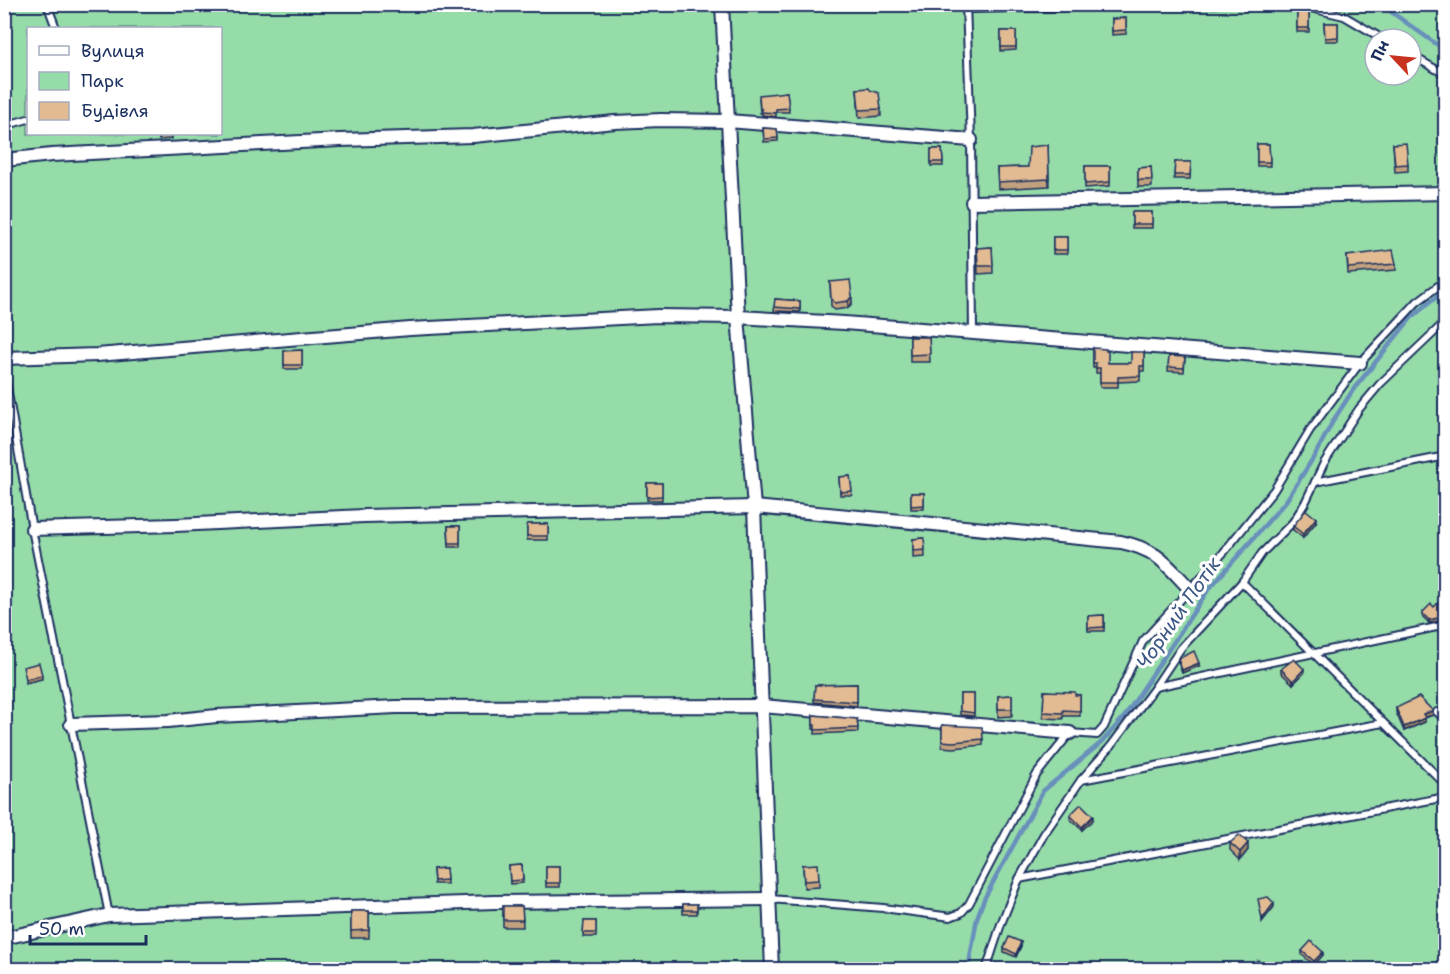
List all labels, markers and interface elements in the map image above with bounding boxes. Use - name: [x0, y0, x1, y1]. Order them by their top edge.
- legend: [27, 27, 222, 135]
- north arrow: [1363, 27, 1423, 87]
- text: Пн: [1366, 37, 1394, 65]
- text: Вулиця: [81, 39, 145, 63]
- text: Парк: [81, 69, 124, 93]
- text: Будівля: [81, 99, 149, 123]
- water label: Чорний Потік: [1130, 552, 1226, 674]
- scale bar: [30, 908, 146, 946]
- text: 50 m: [39, 917, 84, 941]

